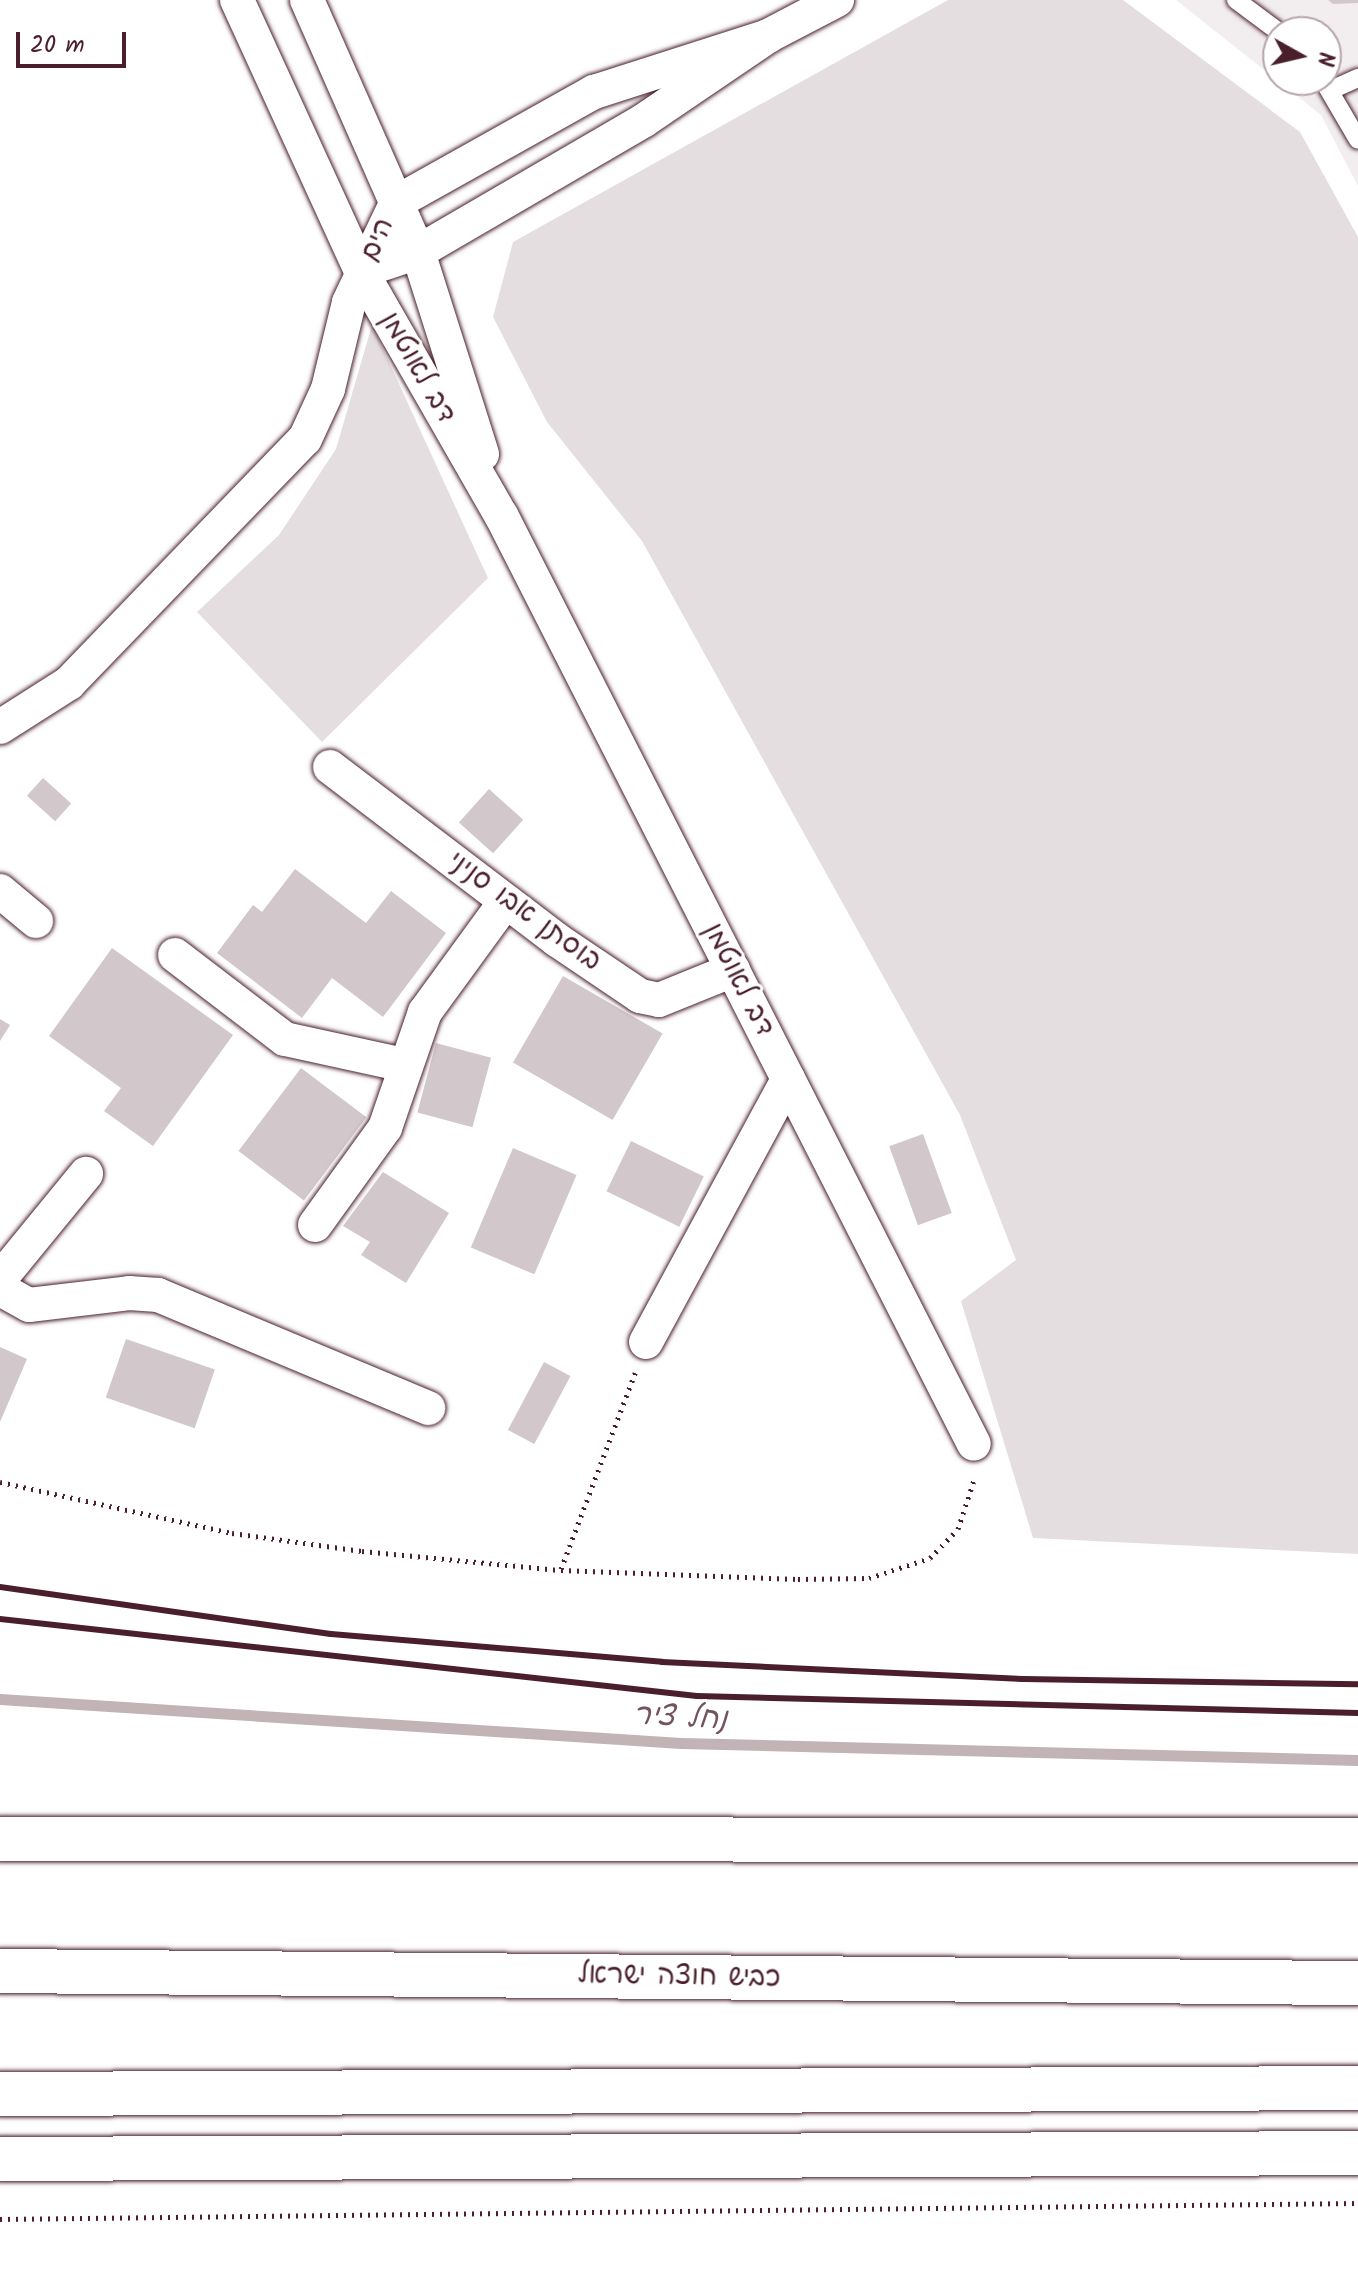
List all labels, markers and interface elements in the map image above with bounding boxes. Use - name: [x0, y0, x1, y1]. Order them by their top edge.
- scale bar: [20, 16, 130, 66]
- north arrow: [1262, 16, 1342, 96]
- text: 20 m: [30, 26, 85, 65]
- text: N: [1306, 50, 1343, 68]
- street label: הים: [354, 213, 402, 267]
- street label: דב לאוטמן: [372, 306, 462, 430]
- street label: בוסתן אבו סניני: [441, 845, 607, 979]
- street label: דב לאוטמן: [695, 918, 781, 1042]
- water label: נחל ציר: [632, 1698, 728, 1738]
- street label: כביש חוצה ישראל: [577, 1958, 781, 1996]

